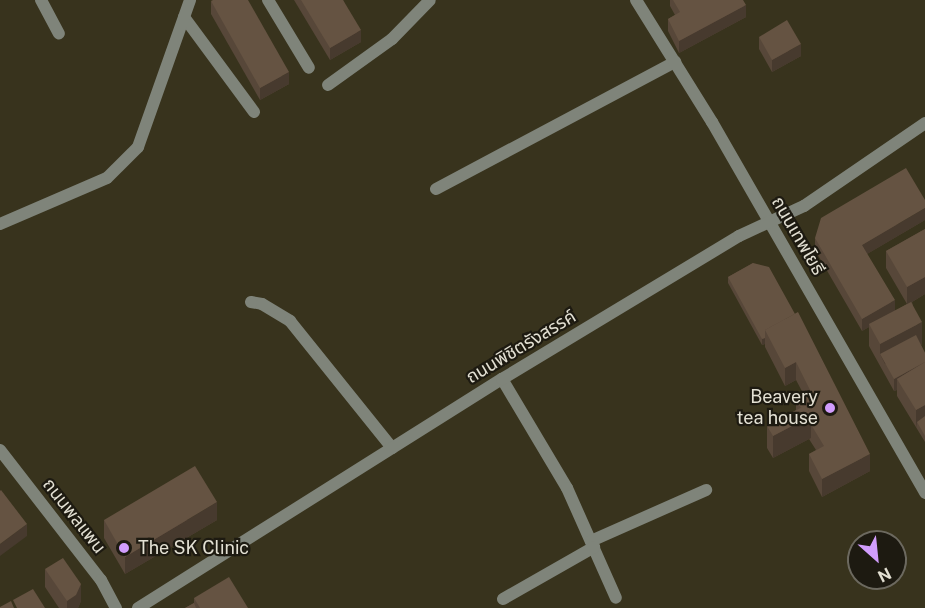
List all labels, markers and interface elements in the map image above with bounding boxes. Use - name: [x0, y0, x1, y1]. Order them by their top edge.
- street label: ถนนเทพโยธี: [767, 193, 829, 279]
- street label: ถนนพิชิตรังสรรค์: [462, 306, 580, 388]
- place label: Beavery tea house: [737, 387, 818, 430]
- marker: Beavery tea house: [823, 401, 837, 415]
- street label: ถนนพลแพน: [38, 474, 110, 558]
- north arrow: [847, 530, 907, 590]
- place label: The SK Clinic: [138, 537, 249, 559]
- marker: The SK Clinic: [115, 539, 133, 557]
- text: N: [875, 563, 894, 586]

